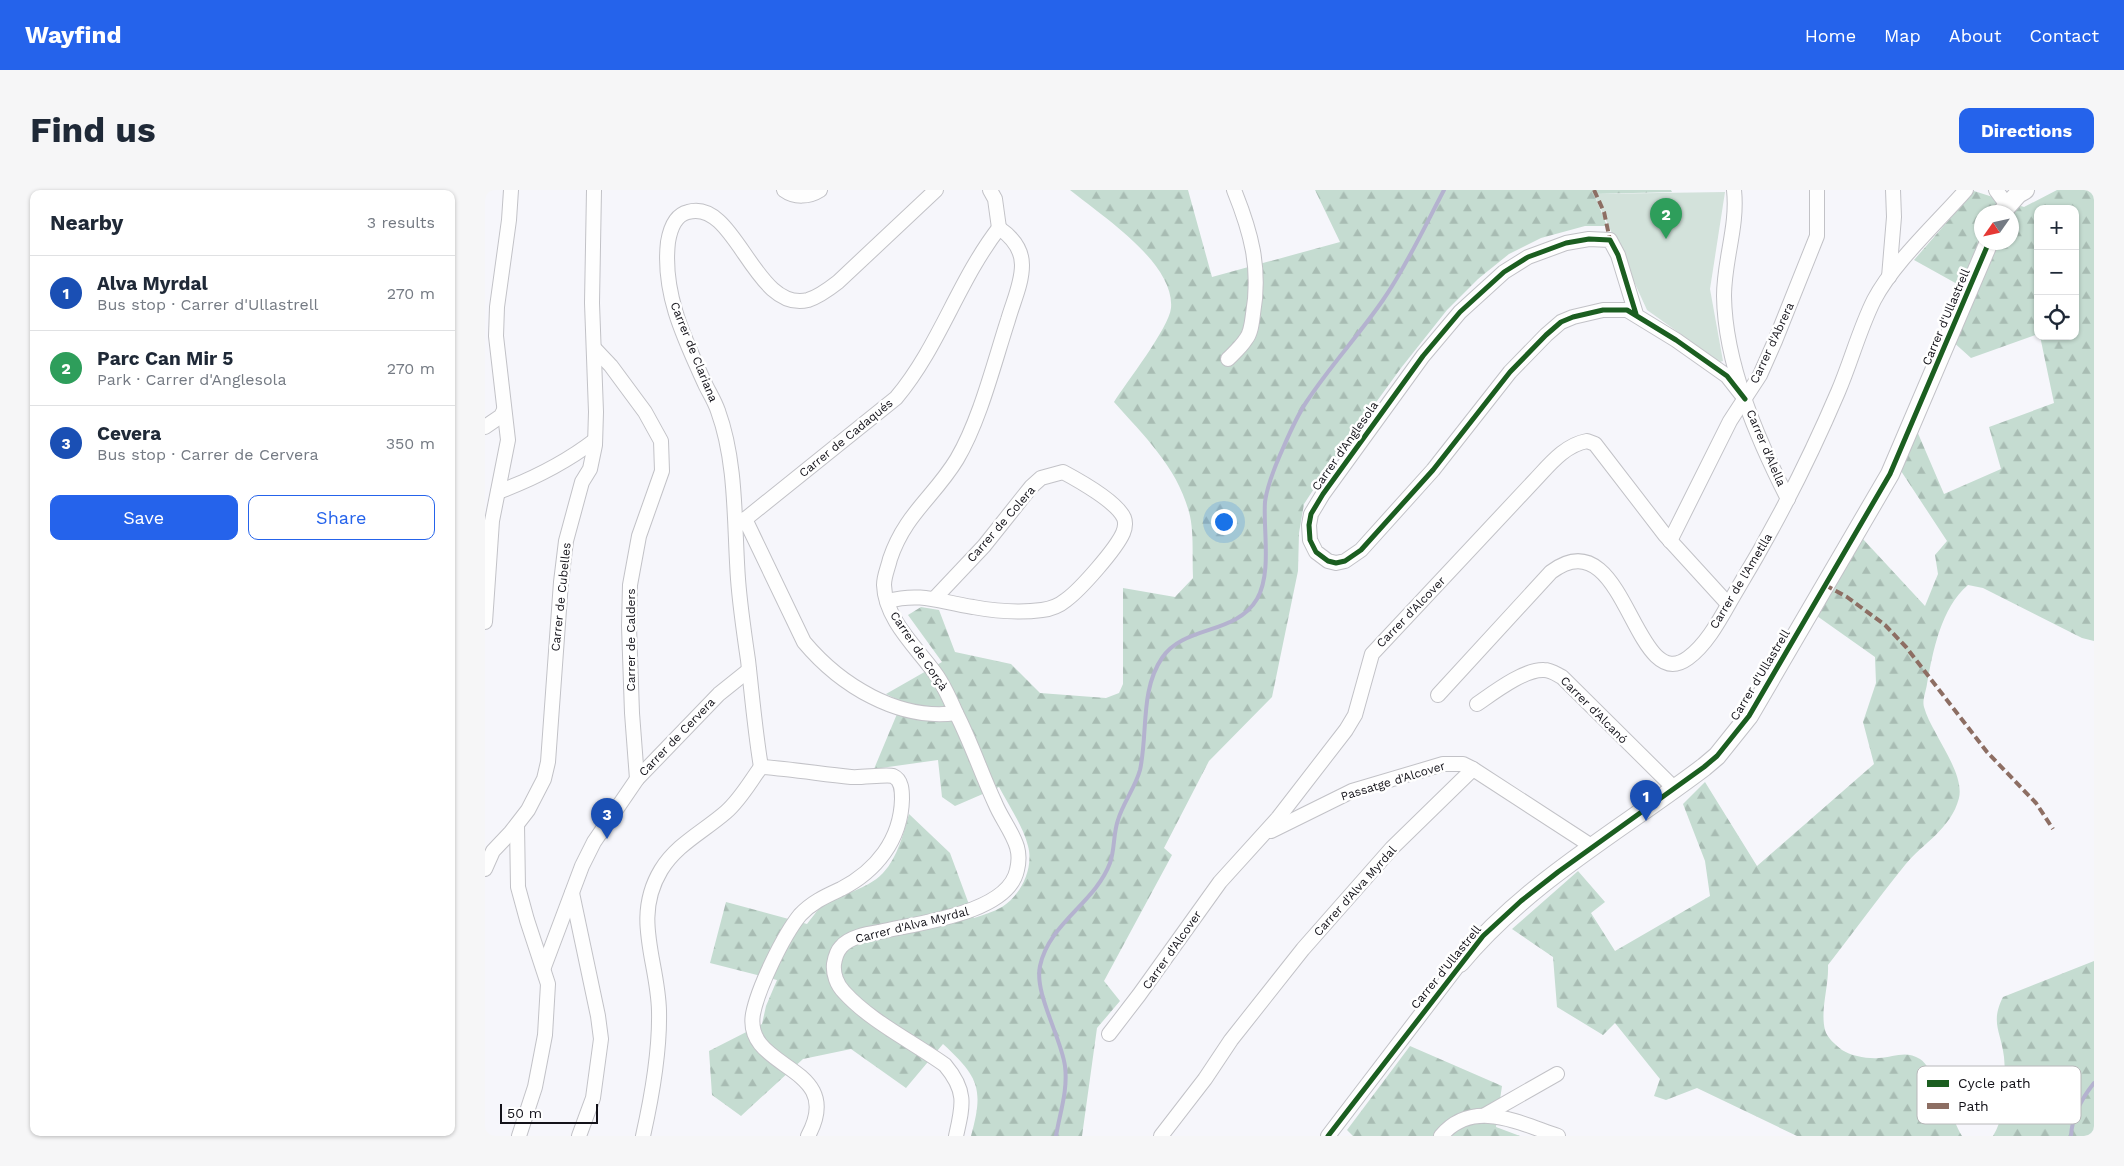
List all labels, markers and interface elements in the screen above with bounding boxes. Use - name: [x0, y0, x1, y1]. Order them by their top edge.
- text: Wayfind: [25, 21, 121, 49]
- text: Home: [1805, 25, 1856, 46]
- text: Map: [1884, 25, 1921, 46]
- text: About: [1949, 25, 2001, 46]
- text: Contact: [2029, 25, 2099, 46]
- button: Directions: [1959, 108, 2094, 153]
- text: Find us: [30, 109, 156, 151]
- pin: 2: [1650, 198, 1682, 239]
- north arrow: [1974, 205, 2019, 250]
- map controls: [2034, 205, 2079, 340]
- button: +: [2034, 205, 2079, 250]
- text: Nearby: [50, 210, 123, 235]
- text: 3 results: [367, 213, 435, 232]
- button: −: [2034, 250, 2079, 295]
- street label: Carrer d'Ullastrell: [1919, 266, 1973, 367]
- text: Alva Myrdal: [97, 272, 208, 295]
- text: 1: [63, 284, 69, 303]
- text: 270 m: [387, 284, 435, 303]
- text: Bus stop · Carrer d'Ullastrell: [97, 295, 318, 314]
- button: locate: [2034, 295, 2079, 340]
- street label: Carrer de Clariana: [668, 300, 721, 404]
- street label: Carrer d'Abrera: [1747, 300, 1797, 386]
- text: Parc Can Mir 5: [97, 347, 233, 370]
- text: 2: [61, 359, 71, 378]
- text: 270 m: [387, 359, 435, 378]
- text: Park · Carrer d'Anglesola: [97, 370, 287, 389]
- street label: Carrer de Cadaqués: [796, 396, 896, 480]
- street label: Carrer d'Anglesola: [1309, 399, 1381, 493]
- street label: Carrer d'Alella: [1744, 408, 1789, 489]
- text: Cevera: [97, 422, 161, 445]
- text: 3: [61, 434, 71, 453]
- text: 350 m: [386, 434, 435, 453]
- text: Bus stop · Carrer de Cervera: [97, 445, 319, 464]
- street label: Carrer de Colera: [964, 483, 1038, 565]
- button: Save: [50, 495, 238, 540]
- button: Share: [248, 495, 435, 540]
- your location: [1211, 509, 1237, 535]
- street label: Carrer de l'Ametlla: [1707, 530, 1775, 631]
- street label: Carrer de Cubelles: [548, 542, 574, 652]
- street label: Carrer d'Alcover: [1374, 574, 1448, 650]
- street label: Carrer de Calders: [624, 589, 638, 691]
- street label: Carrer de Corçà: [887, 609, 951, 693]
- street label: Carrer d'Ullastrell: [1727, 627, 1793, 723]
- street label: Carrer d'Alcanó: [1558, 674, 1630, 746]
- street label: Carrer de Cervera: [636, 695, 718, 779]
- street label: Passatge d'Alcover: [1339, 758, 1447, 804]
- pin: 1: [1630, 780, 1662, 821]
- pin: 3: [591, 798, 623, 839]
- street label: Carrer d'Alva Myrdal: [1311, 843, 1399, 939]
- street label: Carrer d'Alva Myrdal: [854, 904, 971, 946]
- street label: Carrer d'Alcover: [1140, 908, 1204, 992]
- street label: Carrer d'Ullastrell: [1408, 922, 1484, 1012]
- legend: [1917, 1066, 2081, 1124]
- text: Cycle path: [1958, 1075, 2031, 1091]
- text: Path: [1958, 1098, 1989, 1114]
- scale bar: [500, 1101, 597, 1124]
- text: 50 m: [507, 1105, 542, 1121]

